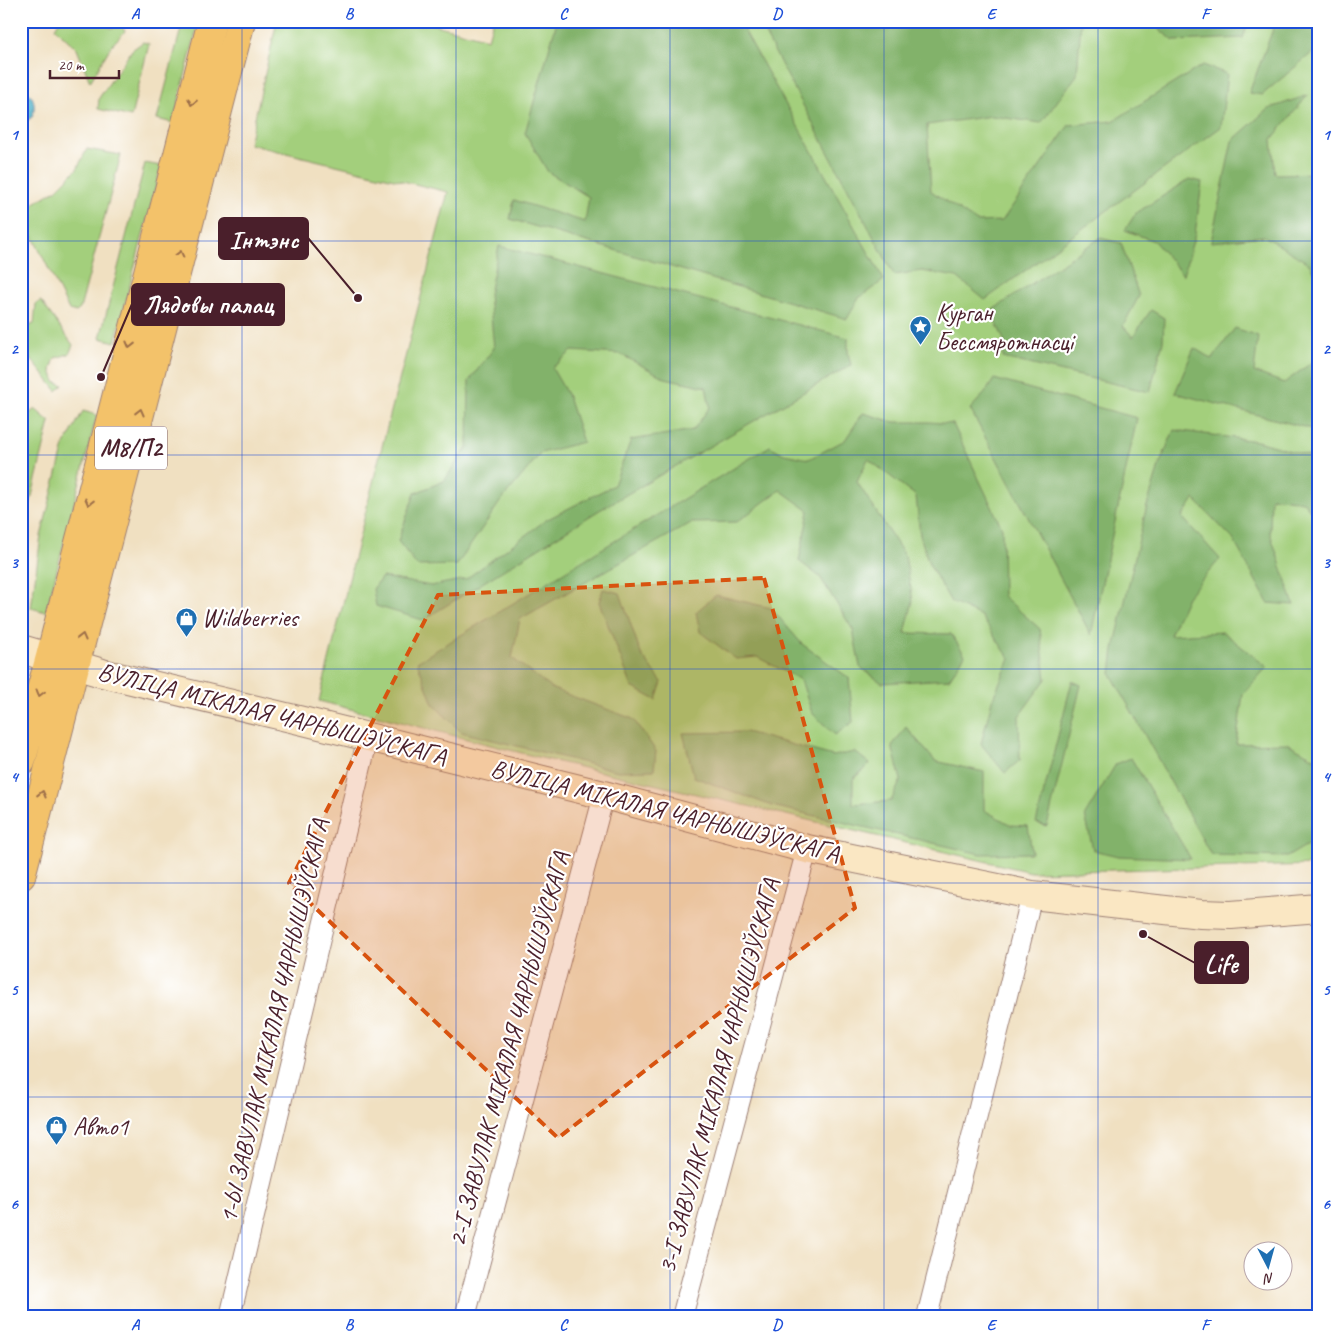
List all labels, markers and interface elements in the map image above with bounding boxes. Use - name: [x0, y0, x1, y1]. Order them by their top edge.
- text: A: [131, 4, 141, 24]
- text: B: [345, 4, 355, 24]
- text: C: [559, 4, 569, 24]
- text: D: [772, 4, 783, 24]
- text: E: [987, 4, 998, 24]
- text: F: [1201, 4, 1212, 24]
- scale bar: [50, 48, 119, 80]
- text: 20 m: [58, 56, 85, 75]
- one-way arrow: [187, 98, 197, 106]
- text: 1: [10, 125, 19, 145]
- text: 1: [1322, 125, 1331, 145]
- callout: Інтэнс: [219, 218, 308, 259]
- text: Інтэнс: [230, 223, 299, 256]
- one-way arrow: [174, 250, 185, 259]
- callout: Лядовы палац: [132, 284, 284, 325]
- text: Лядовы палац: [142, 288, 275, 321]
- place label: Курган Бессмяротнасці: [936, 297, 1077, 358]
- place icon: Курган Бессмяротнасці: [908, 315, 932, 346]
- text: 2: [10, 339, 19, 359]
- text: 2: [1322, 339, 1331, 359]
- one-way arrow: [125, 340, 136, 349]
- one-way arrow: [134, 407, 145, 416]
- road number: М8/П2: [95, 426, 167, 469]
- one-way arrow: [85, 498, 95, 506]
- text: 3: [10, 553, 19, 573]
- text: 3: [1322, 553, 1331, 573]
- place label: Wildberries: [202, 602, 300, 634]
- shop icon: Wildberries: [174, 606, 198, 637]
- one-way arrow: [77, 634, 87, 642]
- street label: ВУЛІЦА МІКАЛАЯ ЧАРНЫШЭЎСКАГА: [95, 655, 450, 773]
- one-way arrow: [35, 689, 46, 698]
- street label: ВУЛІЦА МІКАЛАЯ ЧАРНЫШЭЎСКАГА: [488, 752, 843, 870]
- text: 4: [10, 767, 19, 787]
- text: 4: [1322, 767, 1331, 787]
- one-way arrow: [36, 790, 47, 799]
- street label: 1-Ы ЗАВУЛАК МІКАЛАЯ ЧАРНЫШЭЎСКАГА: [212, 816, 336, 1226]
- street label: 2-І ЗАВУЛАК МІКАЛАЯ ЧАРНЫШЭЎСКАГА: [441, 848, 577, 1250]
- street label: 3-І ЗАВУЛАК МІКАЛАЯ ЧАРНЫШЭЎСКАГА: [651, 875, 787, 1277]
- callout: Life: [1195, 942, 1248, 983]
- text: Life: [1204, 947, 1240, 980]
- text: 5: [11, 980, 20, 1000]
- text: 5: [1323, 980, 1332, 1000]
- place label: Авто1: [73, 1111, 130, 1143]
- shop icon: Авто1: [45, 1115, 69, 1146]
- text: 6: [10, 1194, 19, 1214]
- text: 6: [1322, 1194, 1331, 1214]
- north arrow: [1242, 1240, 1292, 1290]
- text: N: [1262, 1270, 1275, 1288]
- text: A: [131, 1315, 141, 1335]
- text: B: [345, 1315, 355, 1335]
- text: C: [559, 1315, 569, 1335]
- text: D: [772, 1315, 783, 1335]
- text: E: [987, 1315, 998, 1335]
- text: F: [1201, 1315, 1212, 1335]

